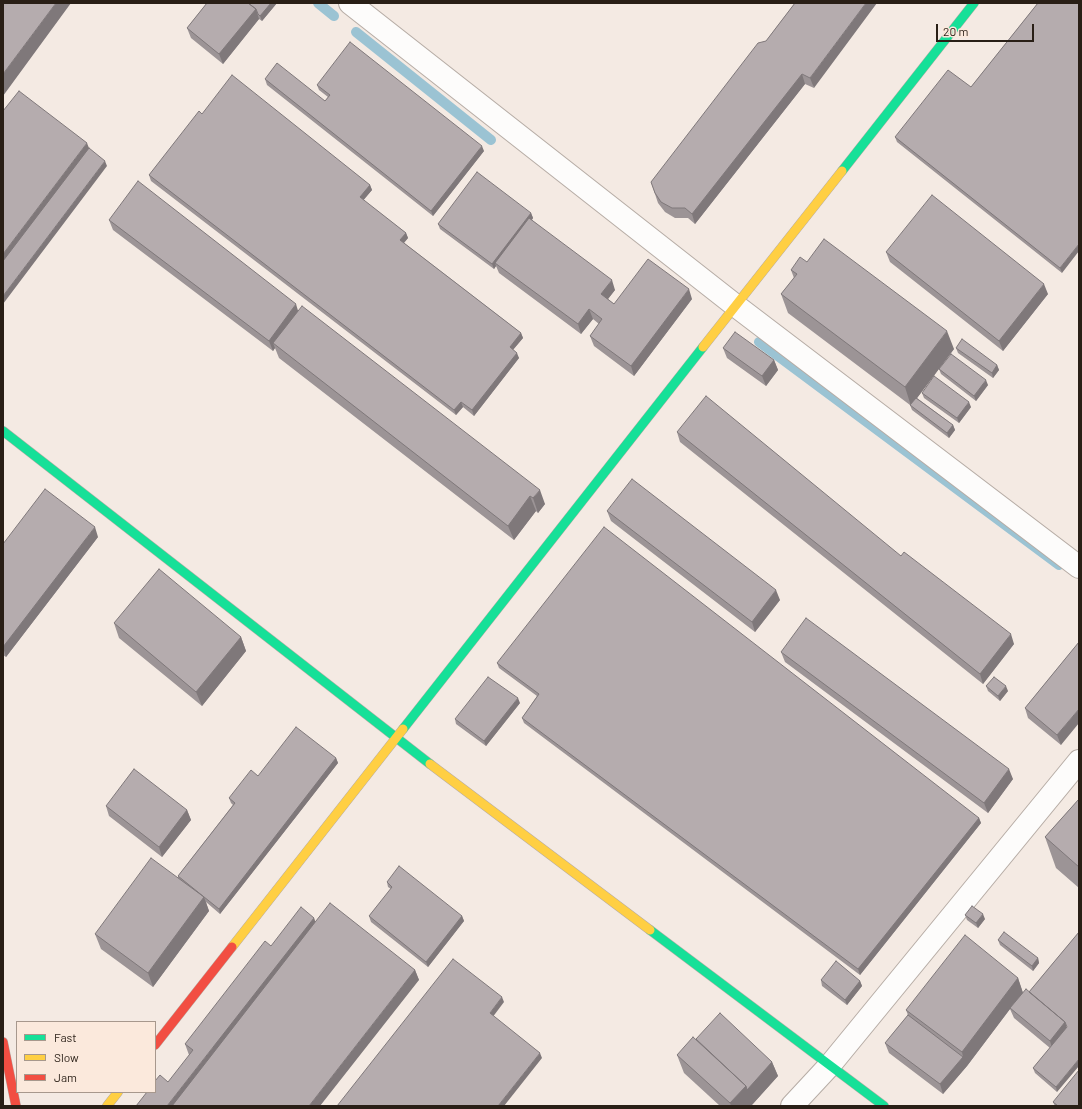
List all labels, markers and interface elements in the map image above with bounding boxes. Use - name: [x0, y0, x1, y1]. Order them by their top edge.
- scale bar: [938, 16, 1036, 42]
- text: 20 m: [943, 24, 969, 38]
- legend: [16, 1021, 156, 1093]
- text: Fast: [54, 1030, 77, 1044]
- text: Slow: [54, 1050, 79, 1064]
- text: Jam: [54, 1070, 77, 1084]

